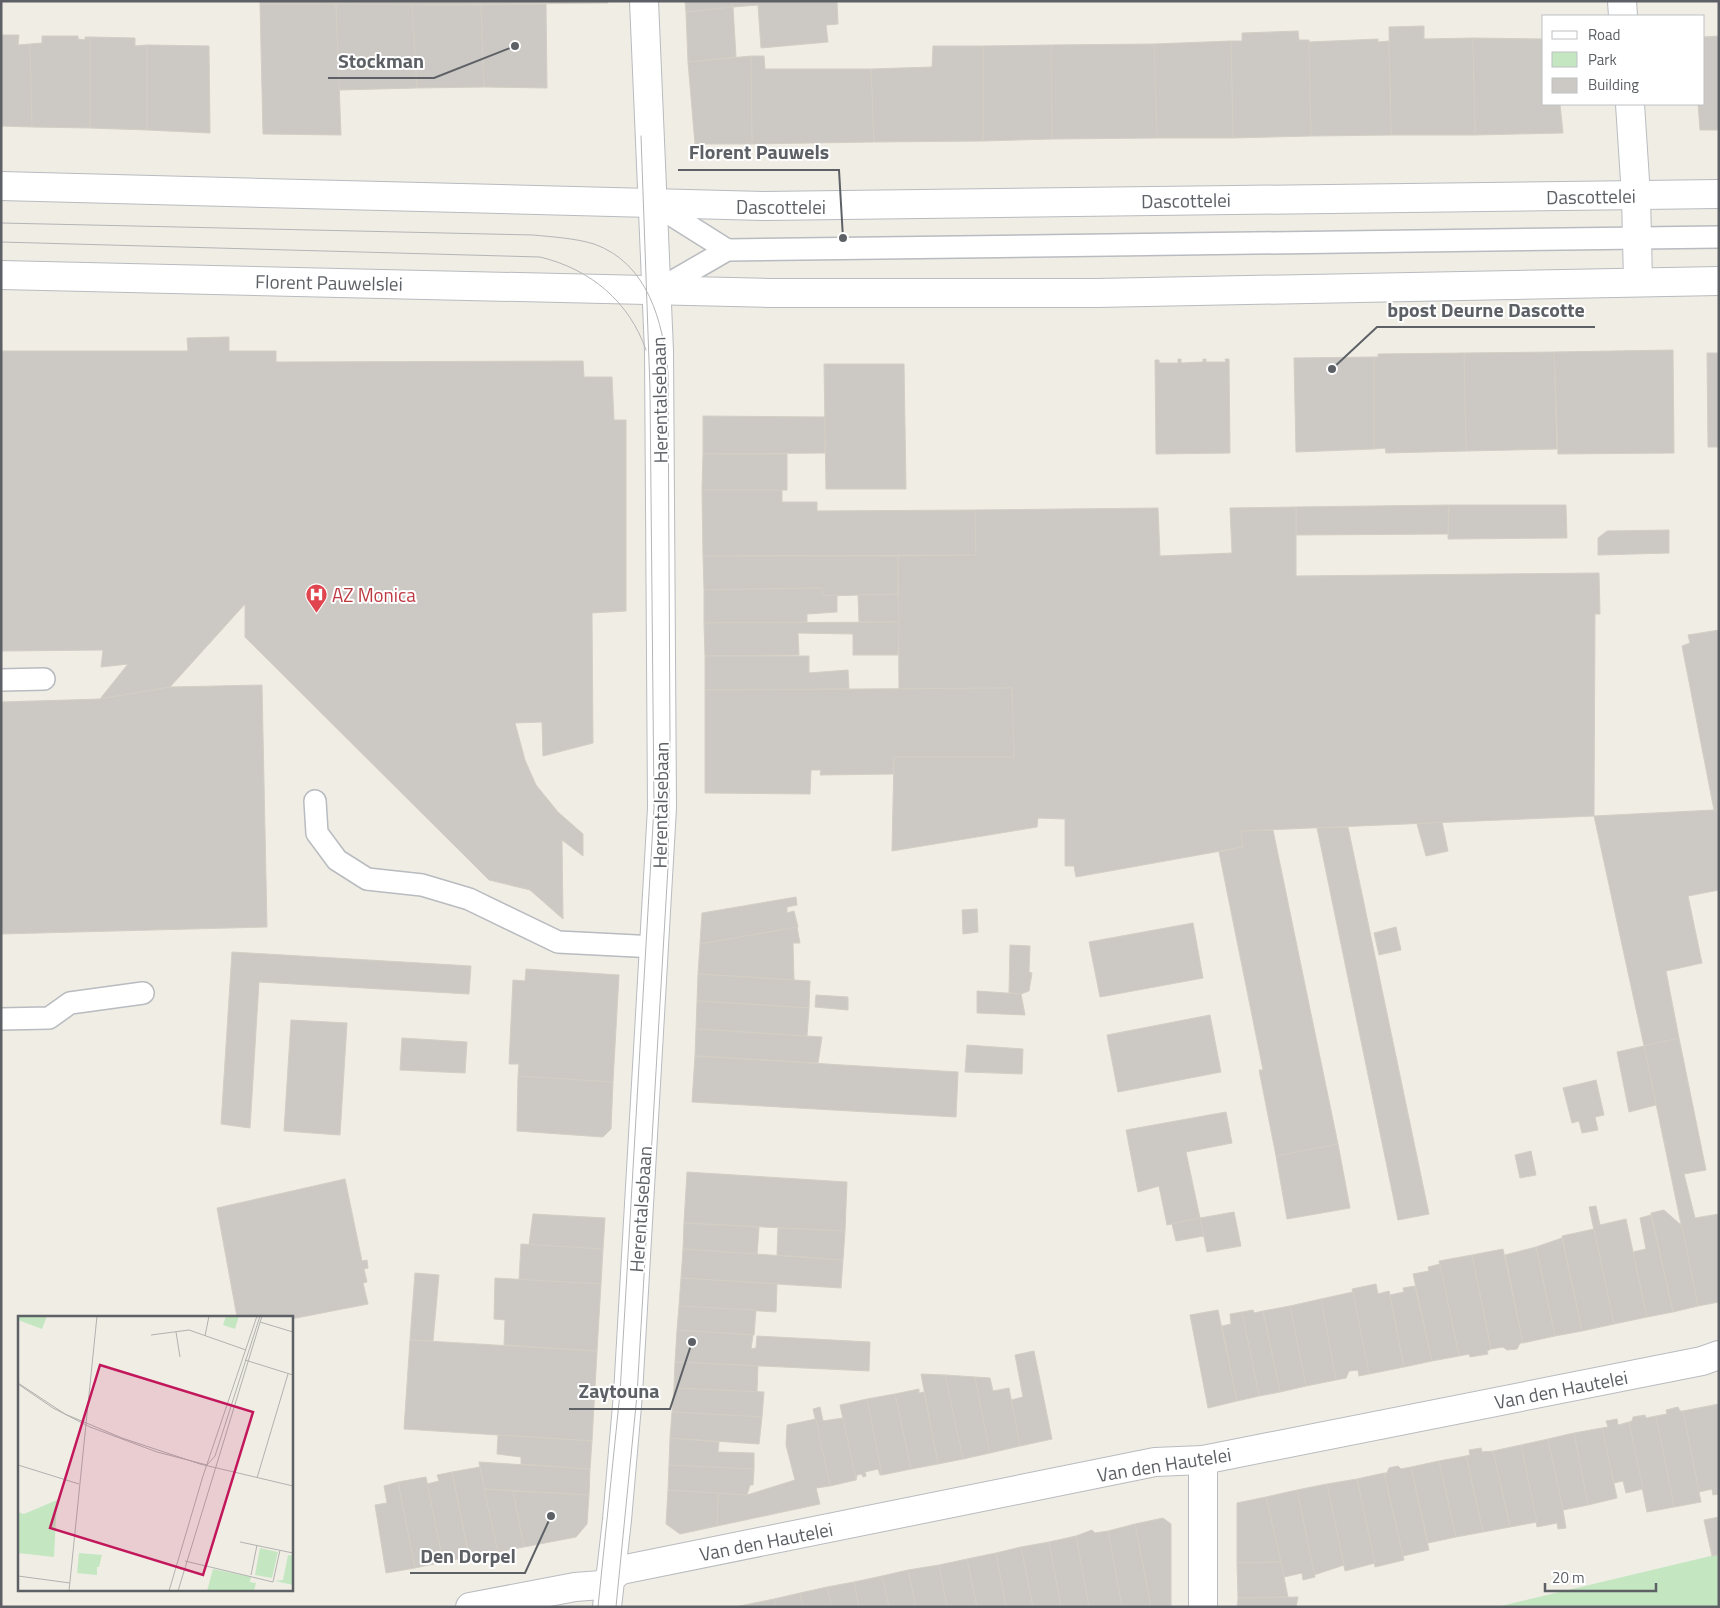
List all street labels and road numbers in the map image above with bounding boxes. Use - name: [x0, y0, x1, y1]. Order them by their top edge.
- street label: Dascottelei: [1546, 181, 1636, 211]
- street label: Dascottelei: [1141, 185, 1231, 215]
- street label: Dascottelei: [736, 192, 826, 221]
- street label: Florent Pauwelslei: [255, 266, 403, 298]
- street label: Herentalsebaan: [643, 336, 675, 464]
- street label: Herentalsebaan: [644, 741, 676, 869]
- street label: Herentalsebaan: [621, 1145, 659, 1273]
- street label: Van den Hautelei: [1492, 1362, 1630, 1416]
- street label: Van den Hautelei: [1095, 1439, 1233, 1489]
- street label: Van den Hautelei: [697, 1514, 835, 1568]

